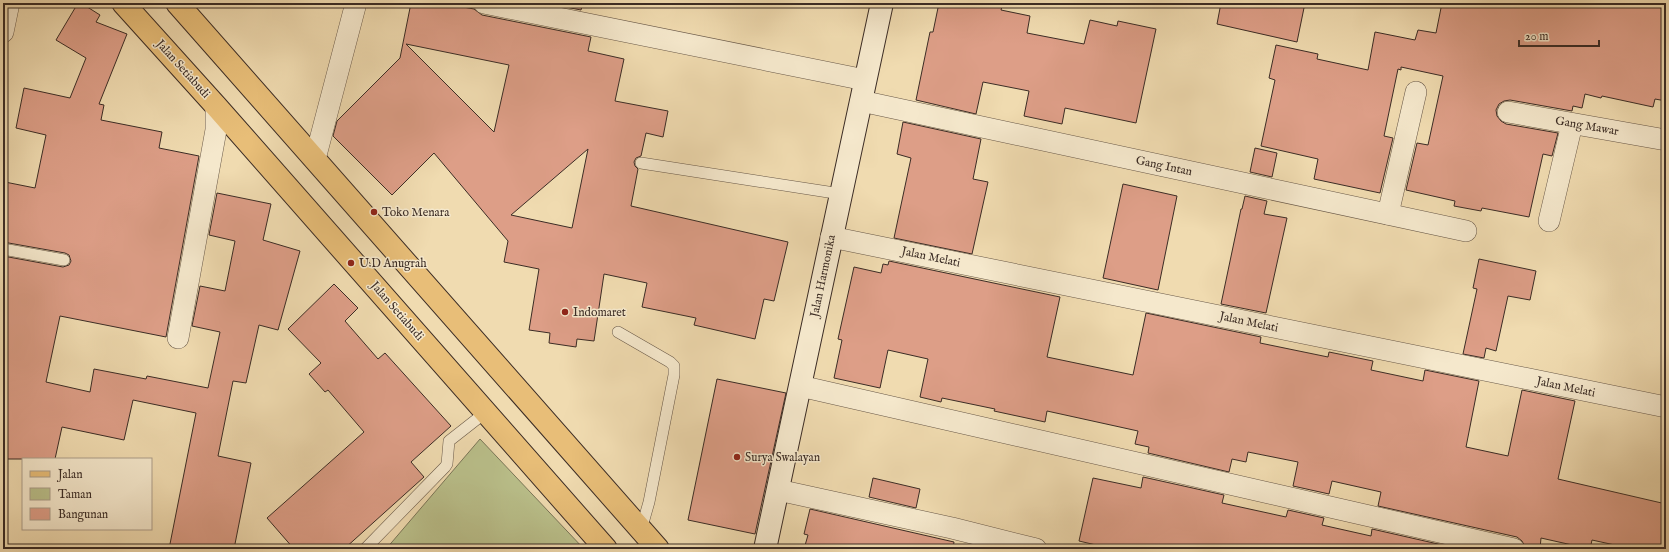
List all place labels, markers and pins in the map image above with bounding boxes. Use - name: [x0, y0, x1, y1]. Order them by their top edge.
- place label: Toko Menara: [382, 205, 450, 220]
- marker: Toko Menara: [369, 207, 379, 217]
- place label: U.D Anugrah: [359, 256, 427, 271]
- marker: U.D Anugrah: [346, 258, 356, 268]
- place label: Indomaret: [573, 305, 626, 320]
- marker: Indomaret: [560, 307, 570, 317]
- place label: Surya Swalayan: [745, 450, 821, 465]
- marker: Surya Swalayan: [732, 452, 742, 462]

